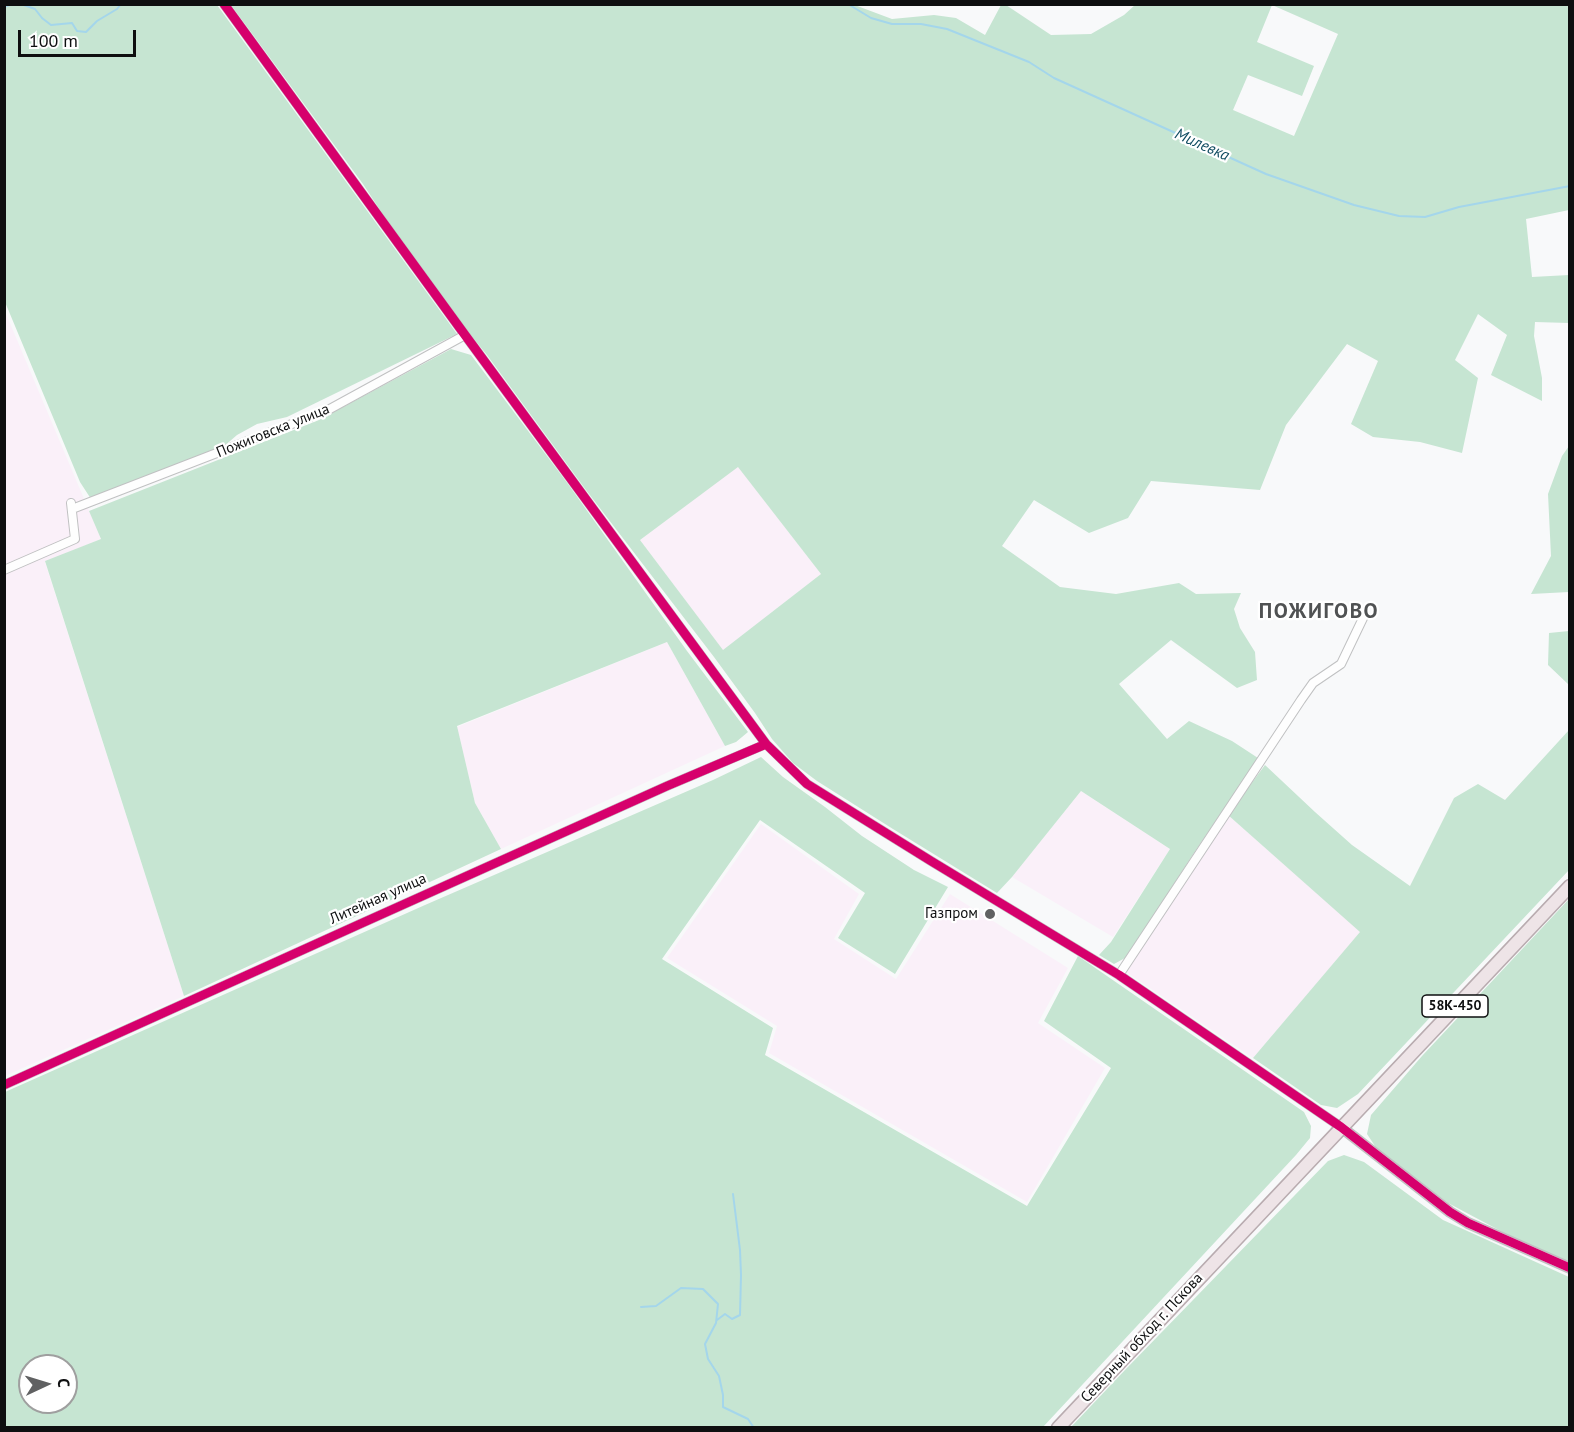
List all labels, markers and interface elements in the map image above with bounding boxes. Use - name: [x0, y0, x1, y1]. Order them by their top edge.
- scale bar: [21, 18, 140, 56]
- text: 100 m: [29, 29, 78, 52]
- water label: Милевка: [1172, 125, 1232, 165]
- street label: Пожиговска улица: [214, 400, 332, 462]
- district label: ПОЖИГОВО: [1259, 599, 1379, 625]
- street label: Литейная улица: [327, 870, 429, 928]
- place label: Газпром: [925, 905, 978, 923]
- marker: Газпром: [983, 907, 997, 921]
- road number: 58К-450: [1422, 995, 1488, 1017]
- street label: Северный обход г. Пскова: [1077, 1270, 1207, 1406]
- north arrow: [18, 1354, 78, 1414]
- text: С: [54, 1378, 74, 1388]

